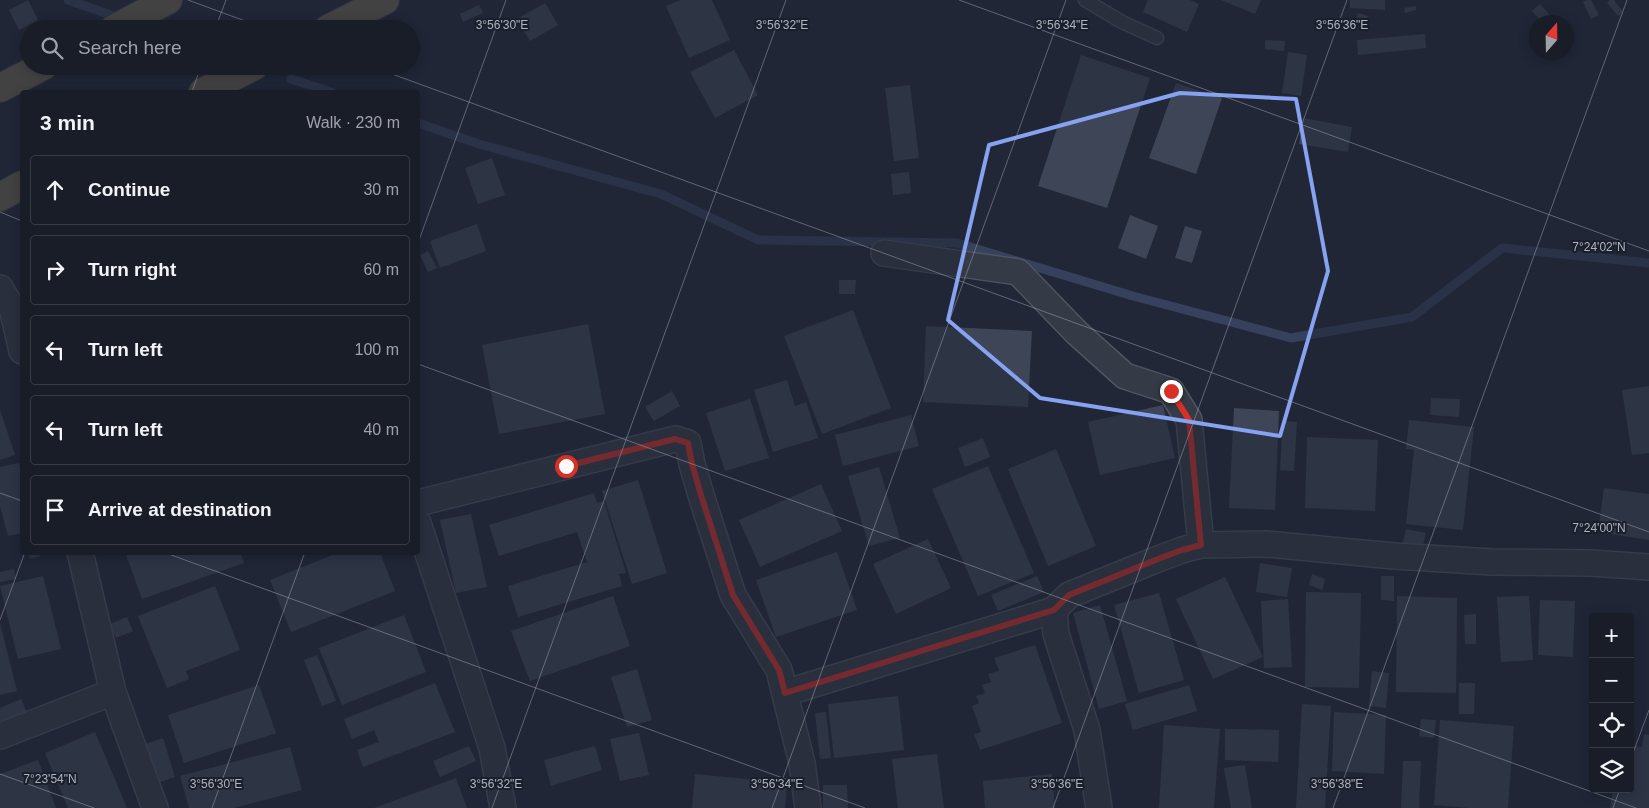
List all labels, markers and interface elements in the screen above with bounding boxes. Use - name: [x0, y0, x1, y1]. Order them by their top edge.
- north arrow: [1529, 15, 1574, 60]
- text: 3°56'30"E: [476, 18, 528, 32]
- text: 3°56'32"E: [756, 18, 808, 32]
- text: 3°56'34"E: [1036, 18, 1088, 32]
- text: 3°56'36"E: [1316, 18, 1368, 32]
- search box: [20, 20, 420, 75]
- icon: search: [38, 34, 66, 62]
- text: Search here: [78, 37, 182, 58]
- text: 3 min: [40, 111, 95, 134]
- text: Walk · 230 m: [306, 114, 400, 131]
- icon: ahead: [41, 176, 69, 204]
- text: Continue: [88, 179, 170, 200]
- text: 30 m: [363, 181, 399, 198]
- text: 7°24'02"N: [1572, 240, 1626, 254]
- icon: right: [41, 256, 69, 284]
- text: Turn right: [88, 259, 176, 280]
- text: 60 m: [363, 261, 399, 278]
- icon: left: [41, 336, 69, 364]
- text: Turn left: [88, 339, 163, 360]
- text: 100 m: [355, 341, 399, 358]
- route end: [1160, 380, 1183, 403]
- icon: left: [41, 416, 69, 444]
- text: Turn left: [88, 419, 163, 440]
- text: 40 m: [363, 421, 399, 438]
- route start: [555, 455, 578, 478]
- icon: arrive: [41, 496, 69, 524]
- text: Arrive at destination: [88, 499, 272, 520]
- text: 7°24'00"N: [1572, 521, 1626, 535]
- map controls: [1589, 613, 1634, 793]
- button: +: [1589, 613, 1634, 658]
- button: −: [1589, 658, 1634, 703]
- button: locate: [1589, 703, 1634, 748]
- button: layers: [1589, 748, 1634, 793]
- text: 7°23'54"N: [23, 772, 77, 786]
- text: 3°56'30"E: [190, 777, 242, 791]
- text: 3°56'32"E: [470, 777, 522, 791]
- text: 3°56'34"E: [751, 777, 803, 791]
- text: 3°56'36"E: [1031, 777, 1083, 791]
- text: 3°56'38"E: [1311, 777, 1363, 791]

